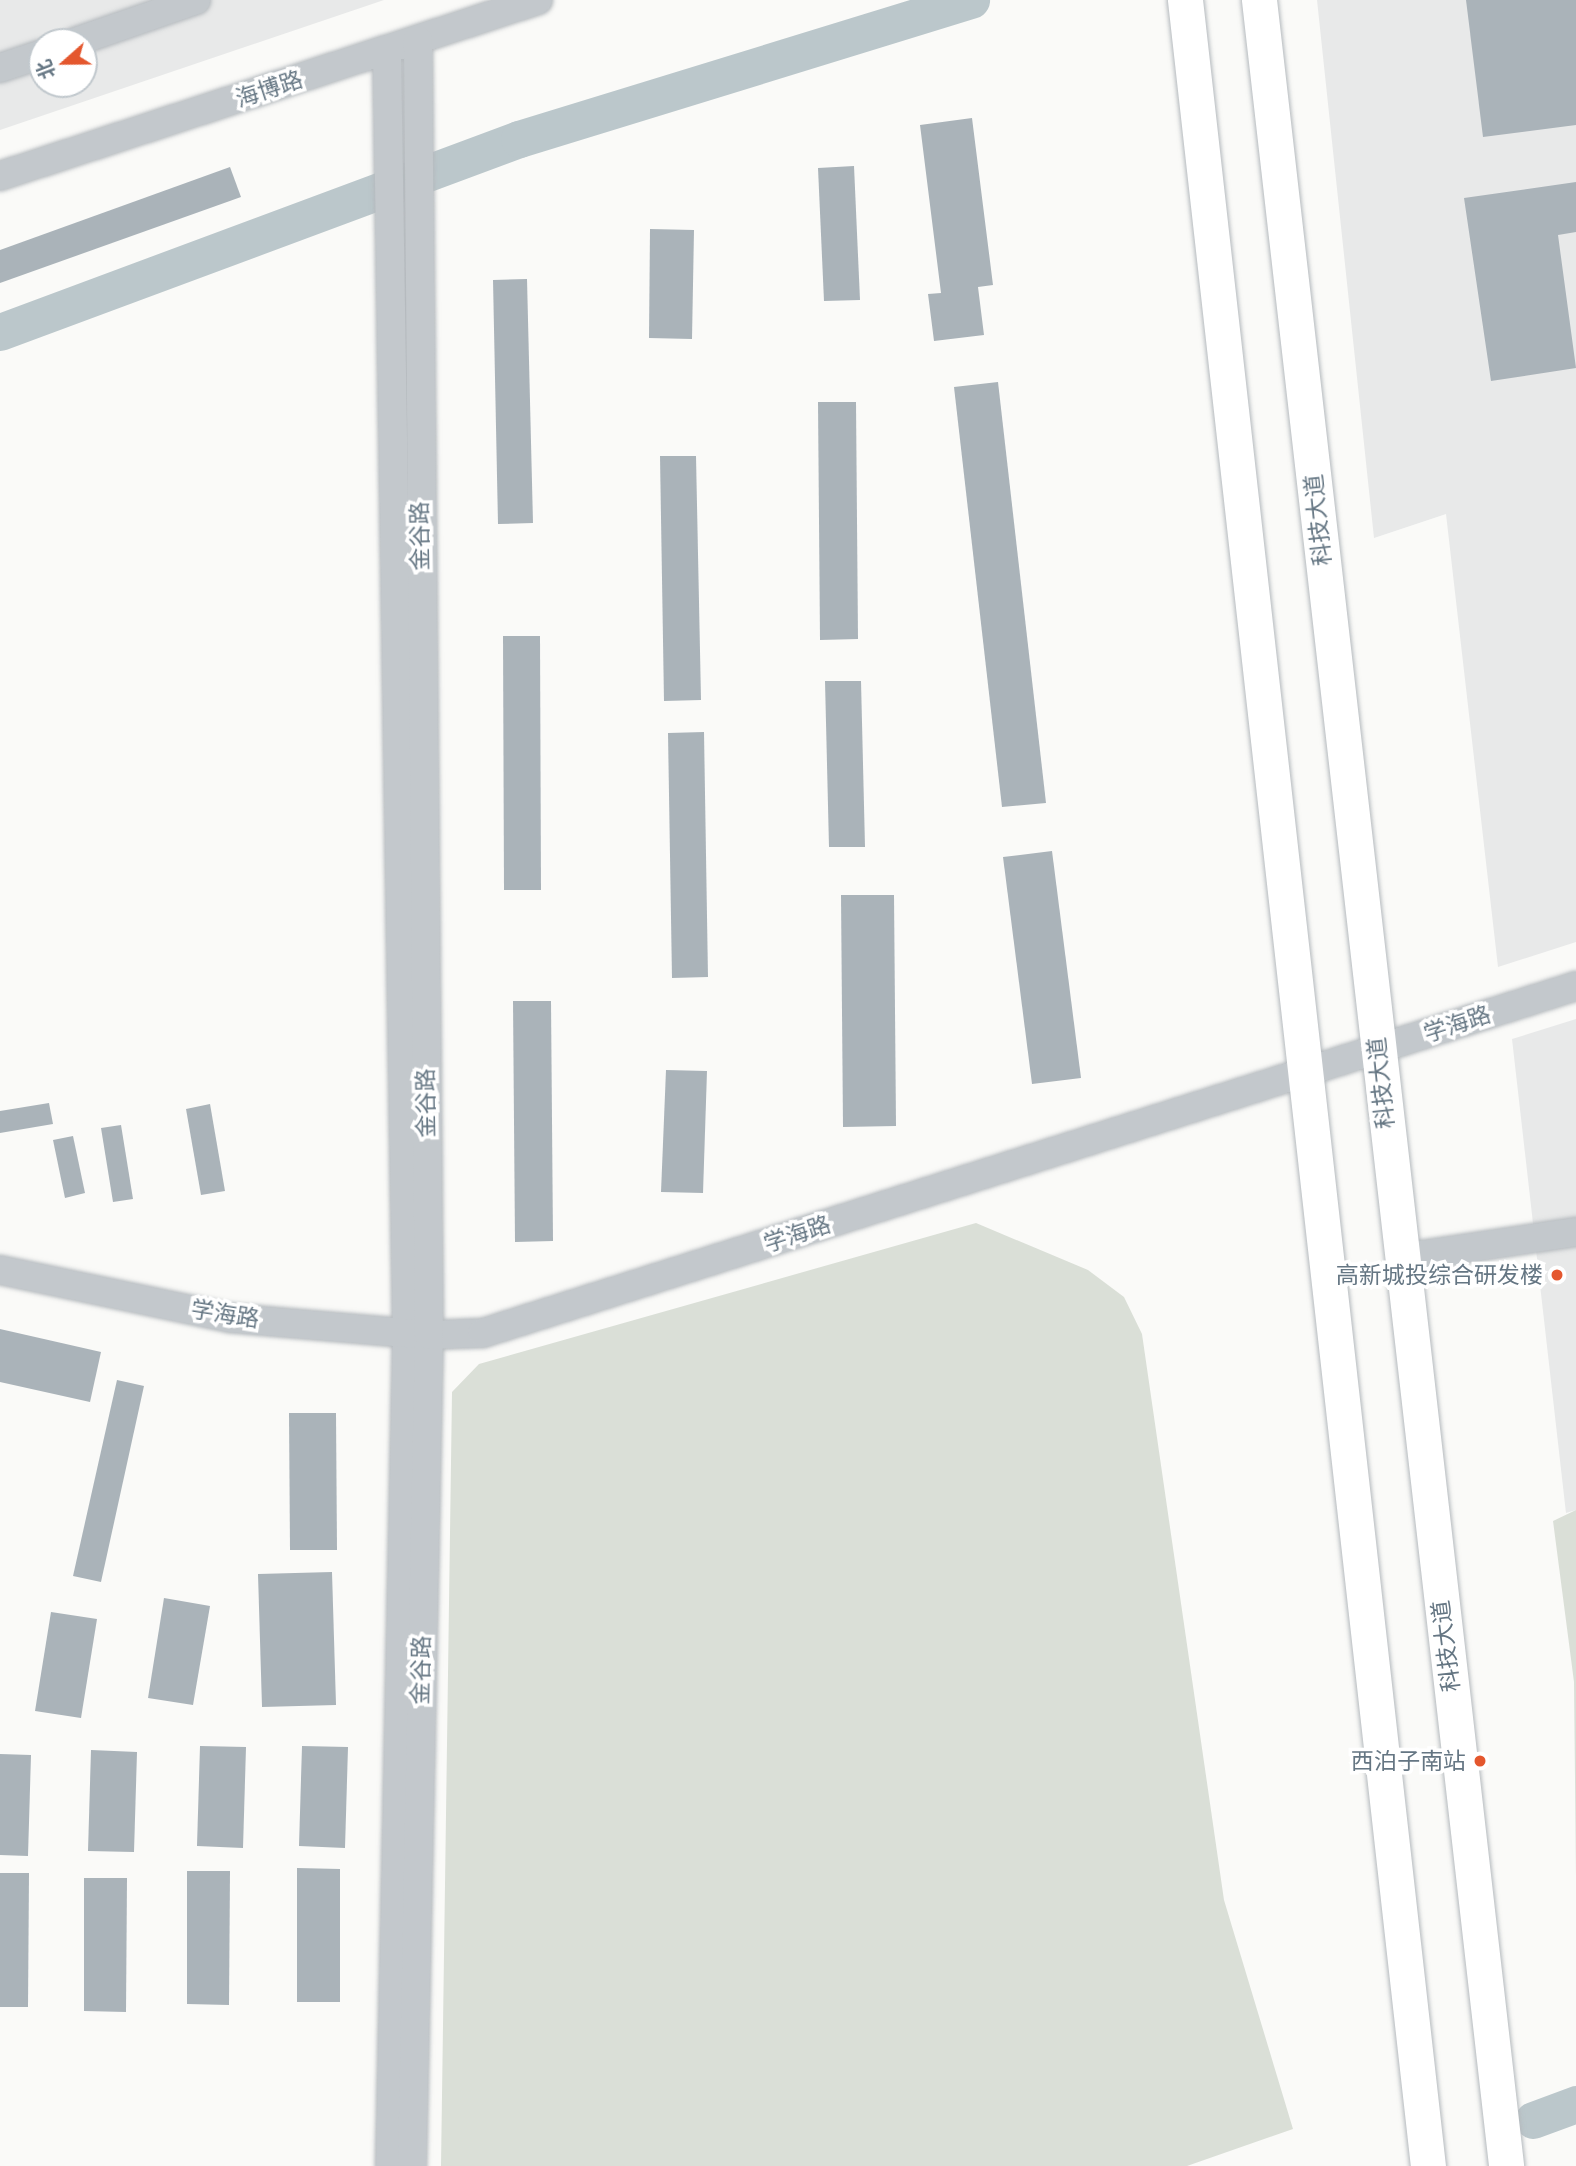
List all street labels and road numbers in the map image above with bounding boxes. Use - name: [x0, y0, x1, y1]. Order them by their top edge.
- street label: 海博路: [232, 65, 306, 113]
- street label: 科技大道: [1299, 473, 1337, 567]
- street label: 金谷路: [406, 501, 434, 571]
- street label: 学海路: [1420, 1000, 1494, 1048]
- street label: 科技大道: [1362, 1036, 1400, 1130]
- street label: 金谷路: [412, 1068, 440, 1138]
- street label: 学海路: [760, 1210, 834, 1258]
- street label: 学海路: [189, 1295, 261, 1333]
- street label: 科技大道: [1427, 1599, 1465, 1693]
- street label: 金谷路: [407, 1635, 435, 1705]

